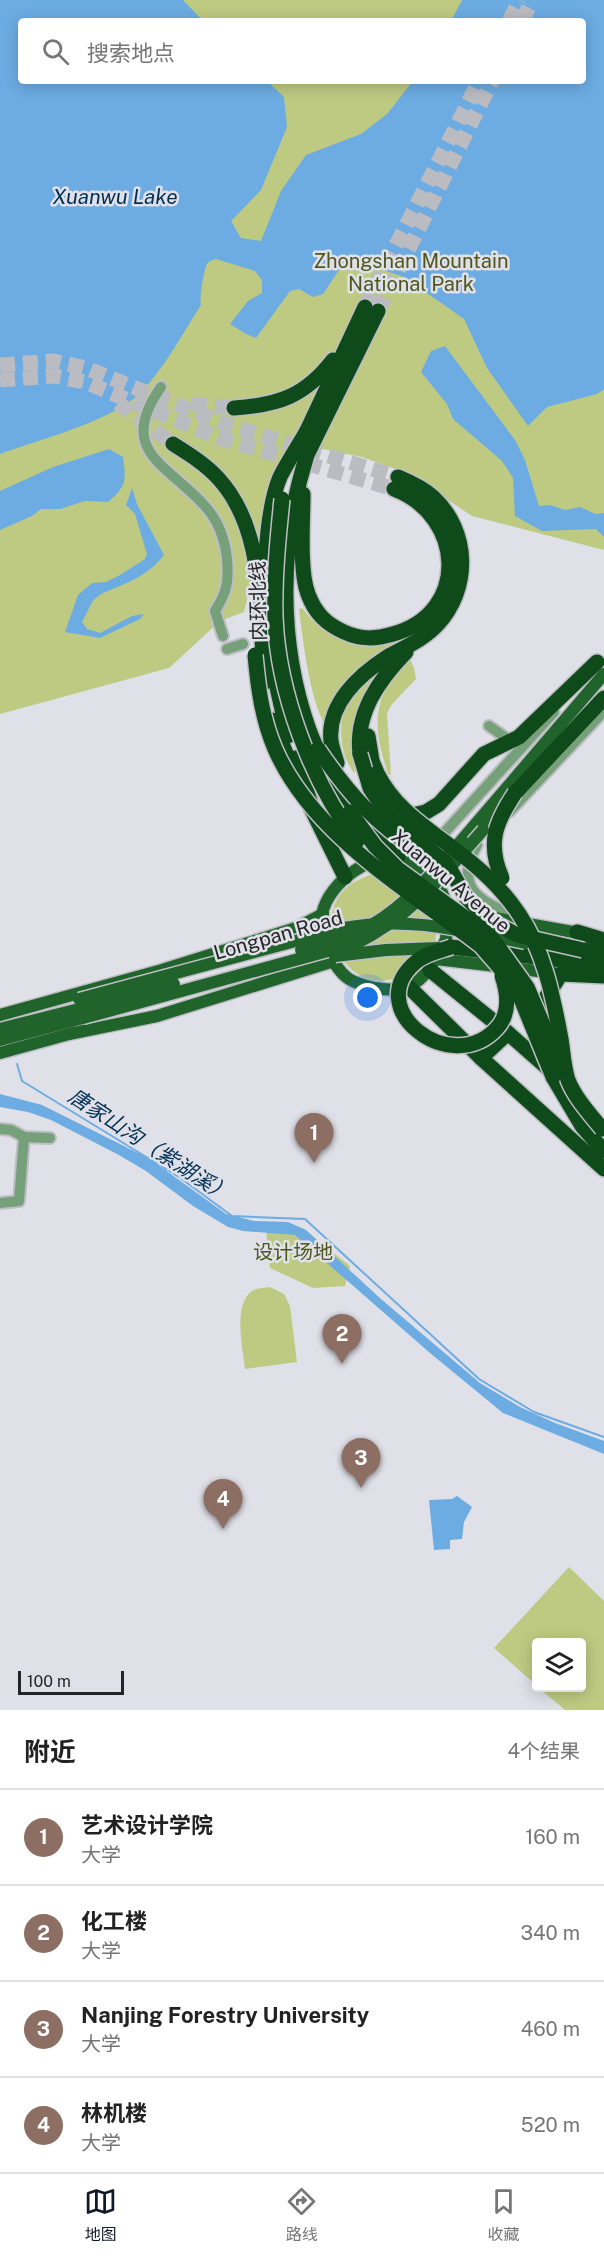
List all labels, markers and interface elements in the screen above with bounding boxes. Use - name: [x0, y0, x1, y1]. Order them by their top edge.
- search box: [18, 18, 586, 84]
- icon: search: [39, 35, 72, 68]
- text: 搜索地点: [87, 40, 175, 66]
- water label: Xuanwu Lake: [52, 184, 178, 209]
- park label: Zhongshan Mountain National Park: [313, 249, 509, 296]
- street label: 内环北线: [245, 561, 271, 641]
- street label: Xuanwu Avenue: [387, 824, 515, 938]
- street label: Longpan Road: [211, 905, 345, 965]
- your location: [353, 983, 382, 1012]
- water label: 唐家山沟（紫湖溪）: [64, 1083, 236, 1207]
- pin: 1: [294, 1114, 334, 1163]
- park label: 设计场地: [253, 1240, 333, 1264]
- pin: 2: [322, 1314, 362, 1364]
- pin: 3: [342, 1438, 380, 1488]
- pin: 4: [204, 1480, 242, 1529]
- map controls: [532, 1638, 586, 1692]
- button: layers: [532, 1638, 586, 1692]
- scale bar: [18, 1668, 124, 1696]
- text: 100 m: [27, 1672, 71, 1691]
- text: 附近: [24, 1736, 76, 1767]
- text: 4个结果: [507, 1739, 580, 1763]
- text: 艺术设计学院: [81, 1812, 213, 1838]
- text: 1: [39, 1825, 48, 1849]
- text: 160 m: [525, 1825, 580, 1849]
- text: 大学: [81, 1843, 121, 1867]
- text: 化工楼: [81, 1908, 147, 1934]
- text: 2: [37, 1921, 50, 1945]
- text: 340 m: [520, 1921, 580, 1945]
- text: 大学: [81, 1939, 121, 1963]
- text: Nanjing Forestry University: [81, 2002, 369, 2028]
- text: 3: [37, 2017, 50, 2041]
- text: 460 m: [521, 2017, 580, 2041]
- text: 大学: [81, 2032, 121, 2056]
- text: 林机楼: [81, 2100, 147, 2126]
- text: 4: [37, 2113, 50, 2137]
- text: 520 m: [521, 2113, 580, 2137]
- text: 大学: [81, 2131, 121, 2155]
- tab: 地图: [84, 2185, 117, 2245]
- tab: 路线: [285, 2185, 318, 2245]
- tab: 收藏: [487, 2185, 520, 2245]

